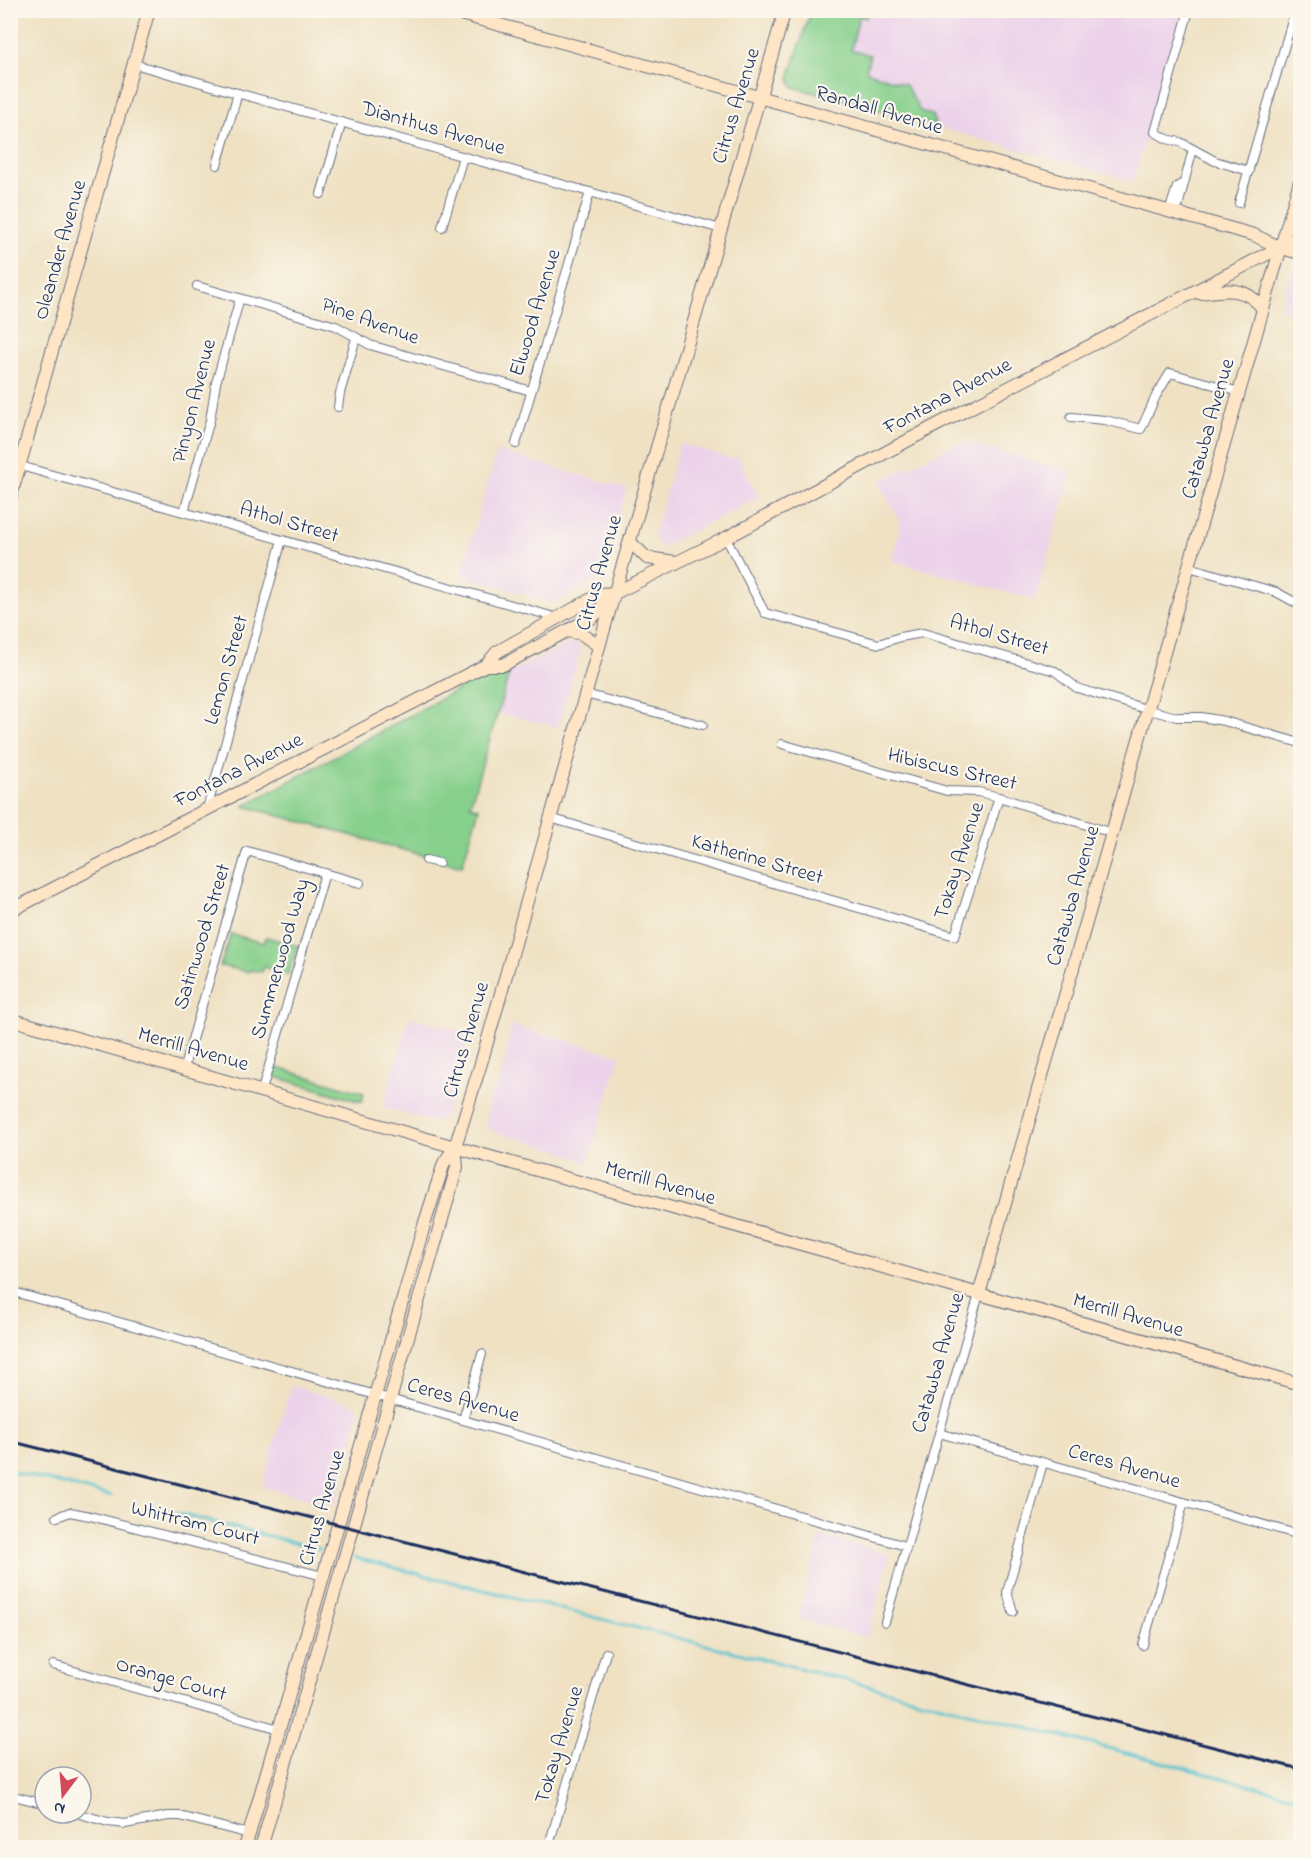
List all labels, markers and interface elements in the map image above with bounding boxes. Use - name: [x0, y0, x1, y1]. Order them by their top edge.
- street label: Citrus Avenue: [705, 44, 769, 168]
- street label: Randall Avenue: [812, 78, 947, 144]
- street label: Dianthus Avenue: [356, 94, 509, 164]
- street label: Oleander Avenue: [27, 176, 95, 323]
- street label: Elwood Avenue: [502, 245, 570, 380]
- street label: Pine Avenue: [317, 290, 424, 354]
- street label: Pinyon Avenue: [165, 335, 227, 467]
- street label: Fontana Avenue: [878, 350, 1018, 444]
- street label: Catawba Avenue: [1175, 355, 1244, 503]
- street label: Athol Street: [236, 495, 342, 551]
- street label: Citrus Avenue: [569, 511, 631, 635]
- street label: Athol Street: [946, 608, 1052, 664]
- street label: Lemon Street: [197, 612, 257, 728]
- street label: Fontana Avenue: [168, 725, 309, 817]
- street label: Hibiscus Street: [884, 741, 1020, 799]
- street label: Tokay Avenue: [927, 798, 995, 924]
- street label: Catawba Avenue: [1040, 822, 1109, 970]
- street label: Katherine Street: [687, 827, 827, 893]
- street label: Satinwood Street: [167, 860, 239, 1014]
- street label: Summerwood Way: [244, 875, 320, 1043]
- street label: Citrus Avenue: [436, 978, 498, 1102]
- street label: Merrill Avenue: [134, 1020, 253, 1080]
- street label: Merrill Avenue: [601, 1154, 720, 1214]
- street label: Merrill Avenue: [1069, 1286, 1188, 1346]
- street label: Catawba Avenue: [905, 1289, 974, 1437]
- street label: Ceres Avenue: [403, 1371, 523, 1432]
- street label: Ceres Avenue: [1064, 1437, 1184, 1498]
- street label: Citrus Avenue: [292, 1446, 354, 1570]
- street label: Whittram Court: [128, 1494, 262, 1554]
- street label: Orange Court: [111, 1650, 230, 1712]
- street label: Tokay Avenue: [528, 1682, 594, 1808]
- north arrow: [33, 1765, 93, 1825]
- text: N: [51, 1794, 68, 1821]

